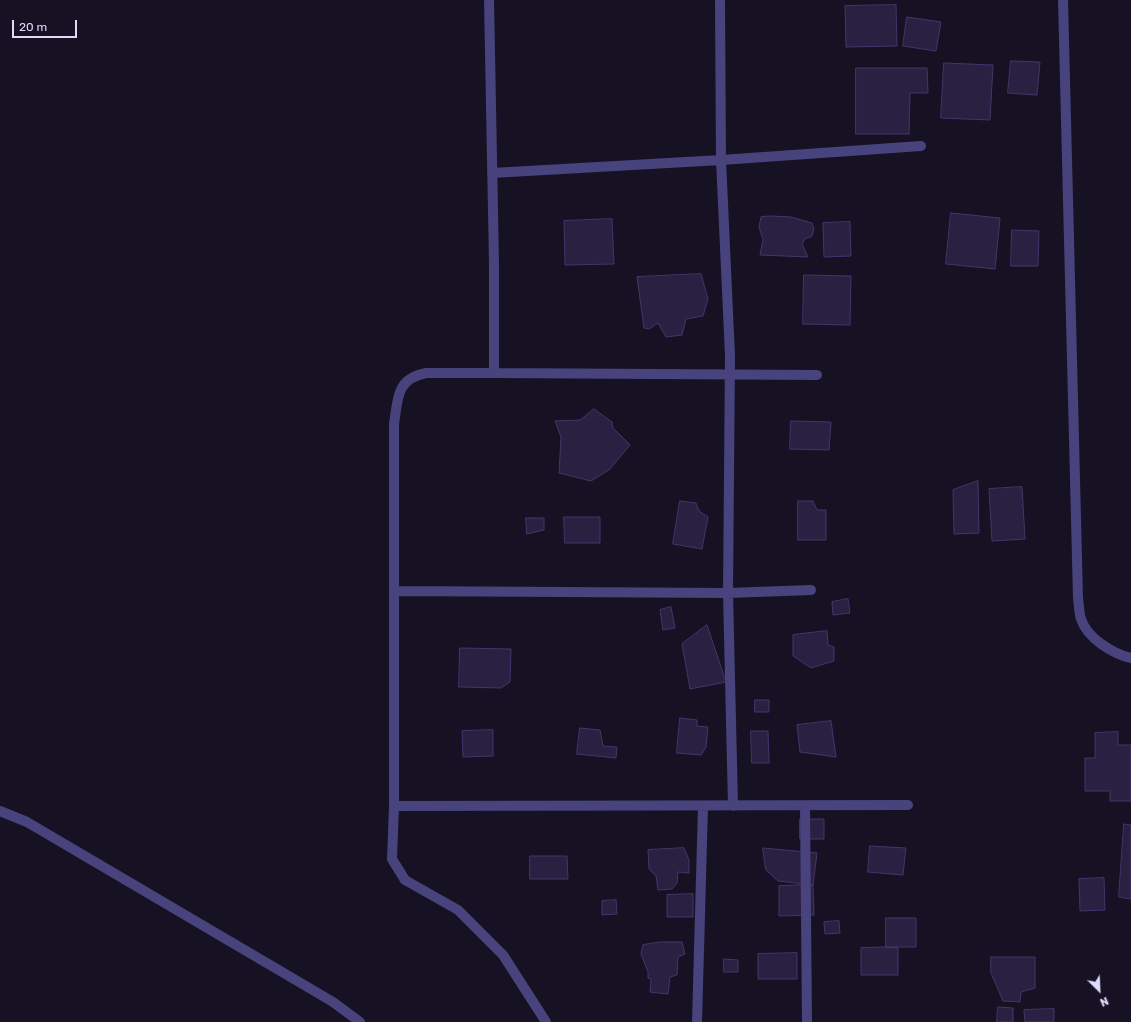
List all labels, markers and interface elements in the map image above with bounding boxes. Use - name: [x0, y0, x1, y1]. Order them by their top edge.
- scale bar: [14, 12, 79, 38]
- text: 20 m: [19, 20, 47, 34]
- north arrow: [1079, 970, 1119, 1010]
- text: N: [1098, 994, 1110, 1009]

